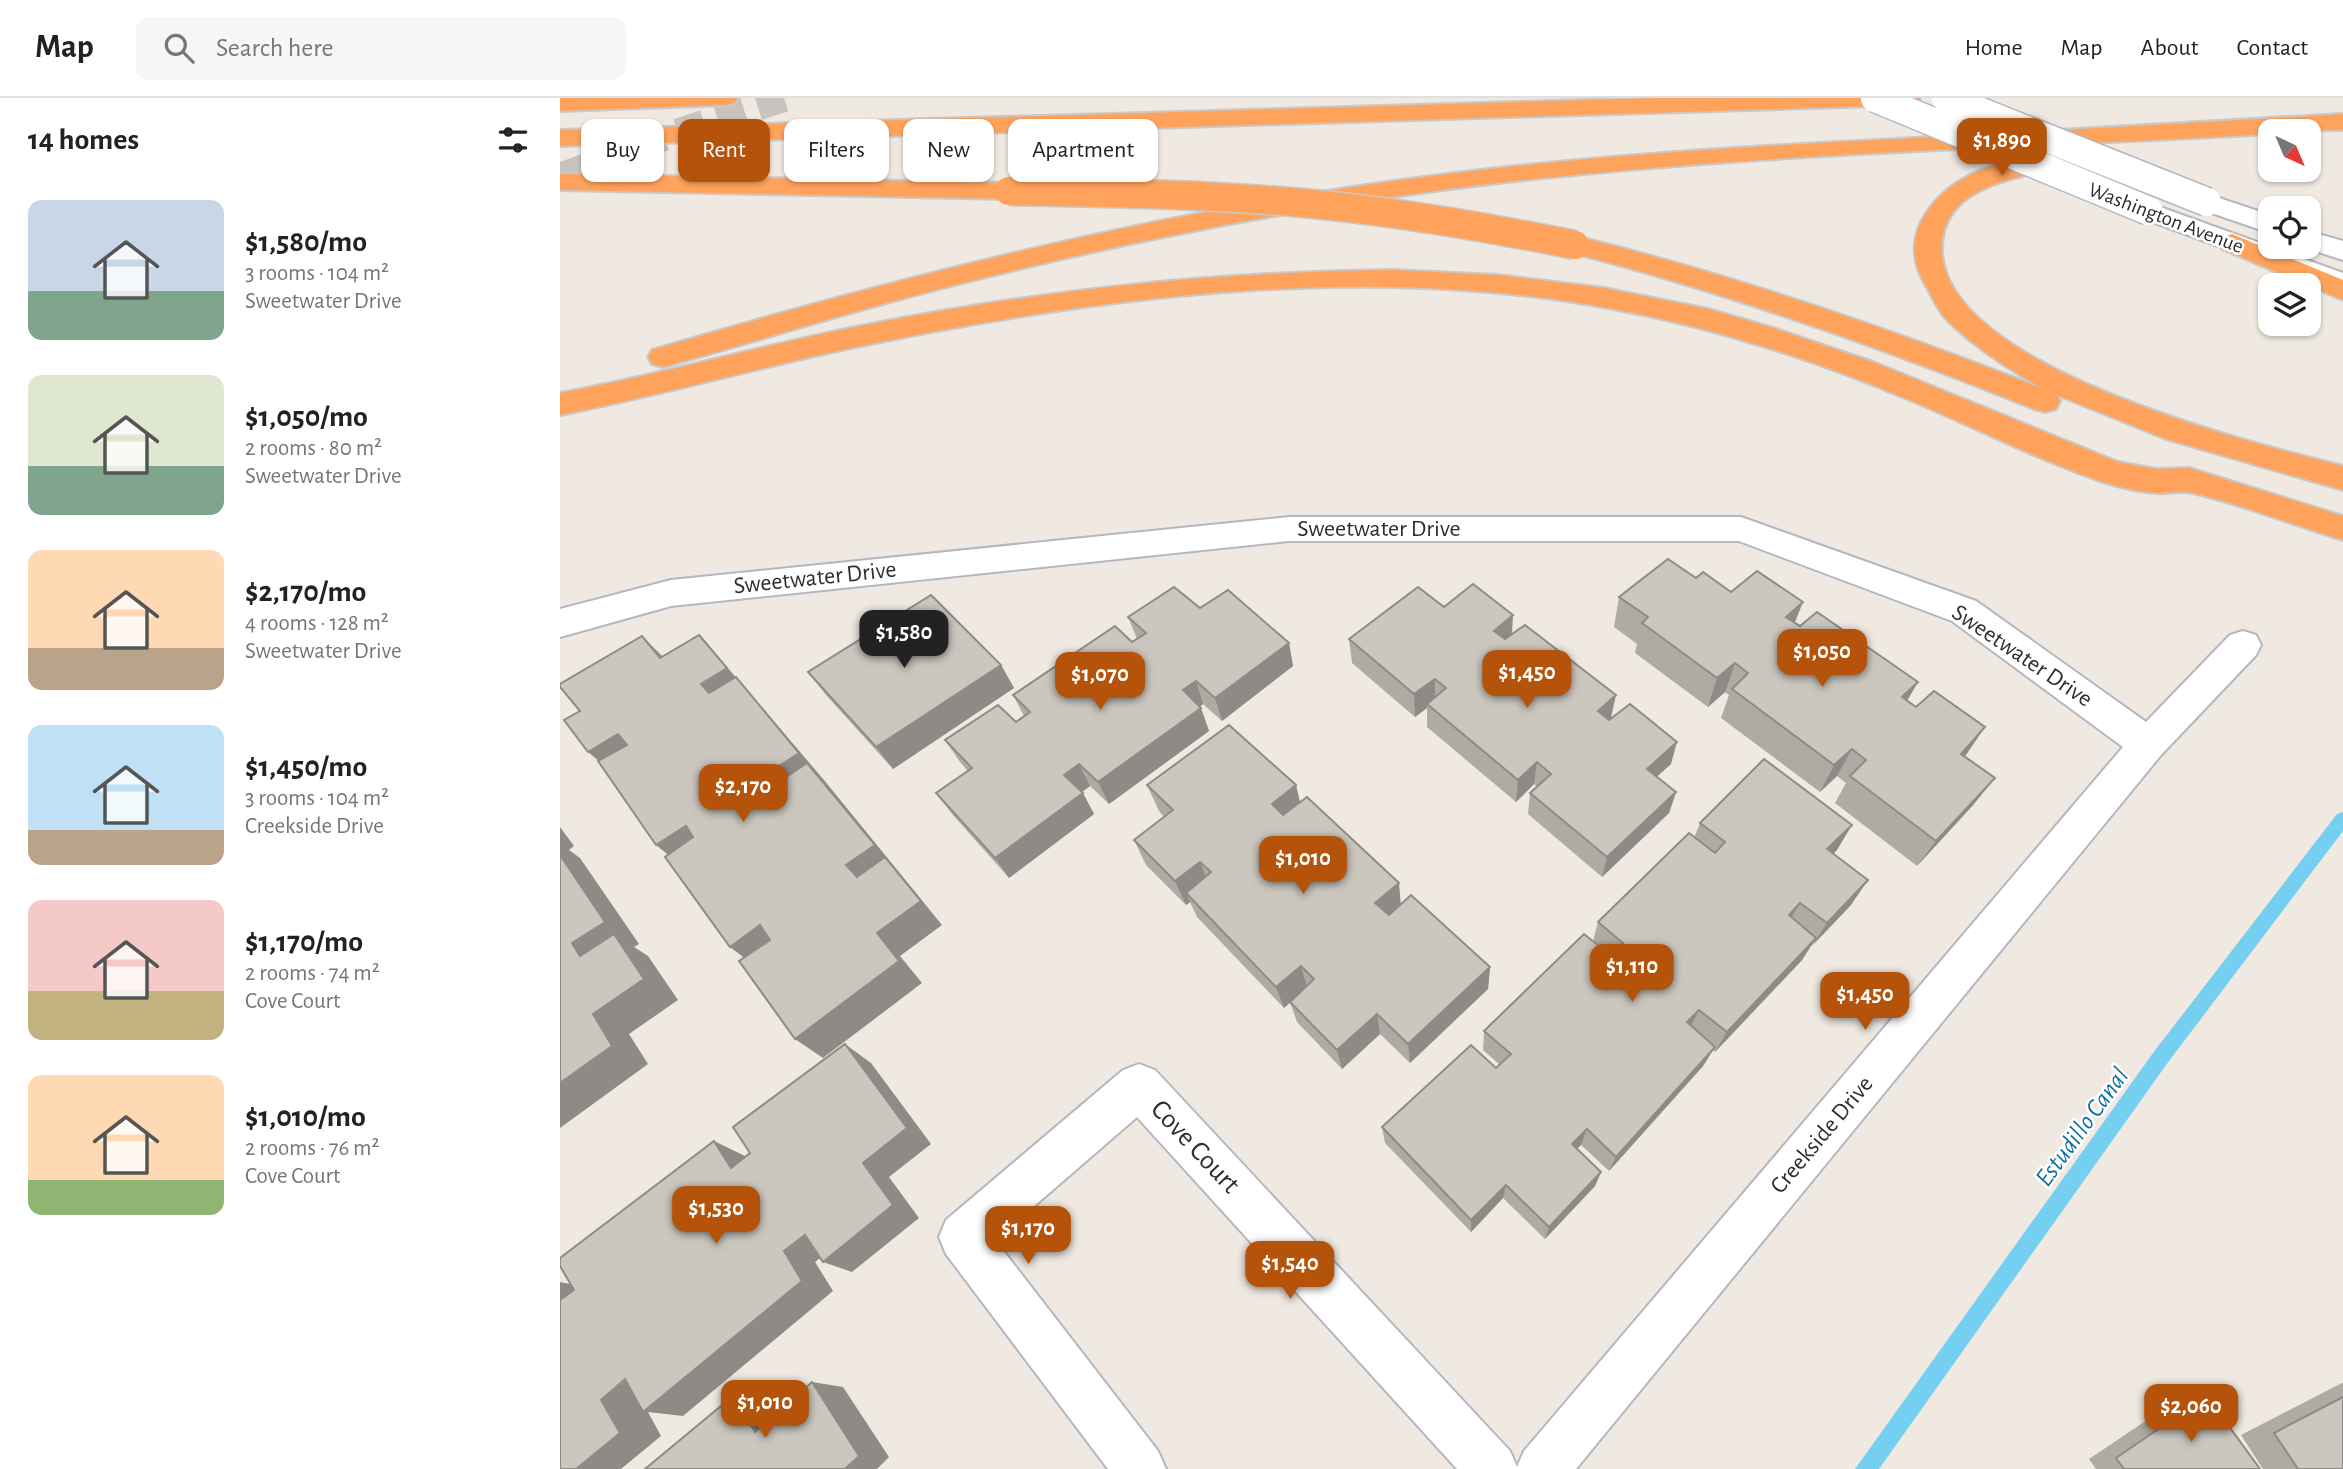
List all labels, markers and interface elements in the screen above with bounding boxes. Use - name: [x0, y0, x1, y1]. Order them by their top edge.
- search box: [136, 17, 626, 80]
- icon: search: [160, 29, 198, 67]
- text: Map: [35, 31, 94, 64]
- text: Search here: [216, 35, 334, 61]
- text: Home: [1965, 36, 2023, 60]
- text: Map: [2061, 36, 2103, 60]
- text: About: [2141, 36, 2198, 60]
- text: Contact: [2236, 36, 2308, 60]
- pin: $1,890: [1945, 118, 2059, 178]
- chip: Buy: [581, 119, 664, 182]
- chip: Rent: [678, 119, 770, 182]
- chip: Filters: [784, 119, 889, 182]
- chip: New: [903, 119, 994, 182]
- chip: Apartment: [1008, 119, 1158, 182]
- north arrow: [2258, 119, 2320, 182]
- map controls: [2258, 119, 2321, 336]
- icon: filters: [494, 121, 532, 159]
- text: 14 homes: [28, 125, 139, 155]
- text: $1,890: [1973, 129, 2031, 152]
- street label: Washington Avenue: [2086, 179, 2246, 257]
- button: locate: [2258, 196, 2321, 259]
- text: $1,580/mo: [245, 227, 367, 257]
- icon: home: [84, 228, 168, 312]
- text: 3 rooms · 104 m²: [245, 262, 389, 285]
- button: layers: [2258, 273, 2321, 336]
- text: Sweetwater Drive: [245, 290, 402, 313]
- text: $1,050/mo: [245, 402, 368, 432]
- icon: home: [84, 403, 168, 487]
- text: 2 rooms · 80 m²: [245, 437, 382, 460]
- text: Sweetwater Drive: [245, 465, 402, 488]
- street label: Sweetwater Drive: [1297, 517, 1461, 541]
- street label: Sweetwater Drive: [733, 558, 897, 598]
- text: $2,170/mo: [245, 577, 366, 607]
- icon: home: [84, 578, 168, 662]
- street label: Sweetwater Drive: [1948, 600, 2096, 712]
- pin: $1,580: [847, 610, 961, 670]
- text: 4 rooms · 128 m²: [245, 612, 389, 635]
- text: $1,580: [875, 621, 933, 644]
- pin: $1,050: [1765, 630, 1879, 689]
- text: Sweetwater Drive: [245, 640, 402, 663]
- text: $1,050: [1793, 640, 1851, 663]
- pin: $1,450: [1470, 650, 1584, 710]
- pin: $1,070: [1043, 652, 1157, 712]
- text: $1,450: [1498, 661, 1556, 684]
- text: $1,070: [1071, 663, 1129, 686]
- text: $1,450/mo: [245, 752, 367, 782]
- icon: home: [84, 753, 168, 837]
- pin: $2,170: [686, 764, 800, 824]
- text: $2,170: [715, 775, 771, 798]
- text: 3 rooms · 104 m²: [245, 787, 389, 810]
- text: Creekside Drive: [245, 815, 384, 838]
- pin: $1,010: [1246, 836, 1360, 896]
- text: $1,010: [1275, 847, 1331, 870]
- text: $1,170/mo: [245, 927, 363, 957]
- icon: home: [84, 928, 168, 1012]
- pin: $1,110: [1575, 944, 1689, 1004]
- text: $1,110: [1606, 955, 1658, 978]
- text: 2 rooms · 74 m²: [245, 962, 380, 985]
- pin: $1,450: [1808, 972, 1922, 1032]
- text: $1,450: [1836, 983, 1894, 1006]
- text: Cove Court: [245, 990, 340, 1013]
- water label: Estudillo Canal: [2030, 1063, 2134, 1191]
- street label: Creekside Drive: [1766, 1072, 1878, 1198]
- street label: Cove Court: [1145, 1095, 1245, 1199]
- text: $1,010/mo: [245, 1102, 366, 1132]
- icon: home: [84, 1103, 168, 1187]
- text: 2 rooms · 76 m²: [245, 1137, 379, 1160]
- text: Cove Court: [245, 1165, 340, 1188]
- pin: $1,530: [659, 1186, 773, 1246]
- text: $1,530: [688, 1197, 744, 1220]
- pin: $1,170: [971, 1206, 1085, 1266]
- text: $1,170: [1001, 1217, 1055, 1240]
- pin: $1,540: [1233, 1242, 1347, 1301]
- text: $1,540: [1261, 1252, 1319, 1275]
- pin: $1,010: [708, 1380, 822, 1440]
- pin: $2,060: [2134, 1384, 2248, 1444]
- text: $1,010: [737, 1391, 793, 1414]
- text: $2,060: [2160, 1395, 2222, 1418]

